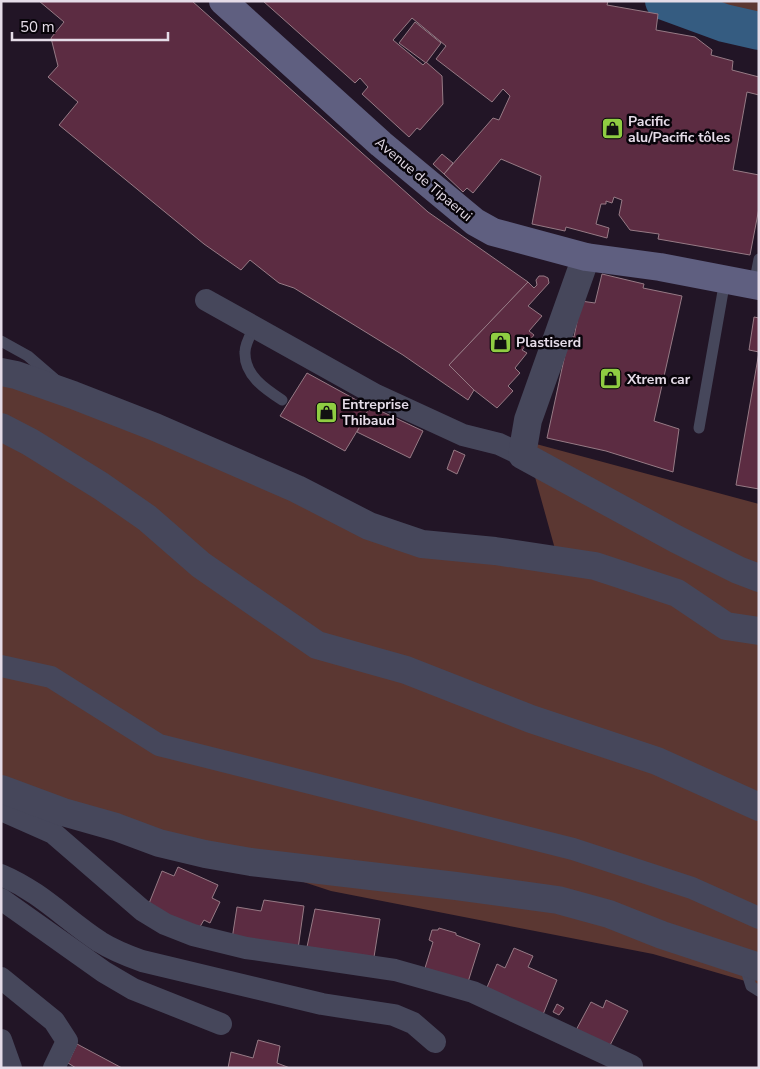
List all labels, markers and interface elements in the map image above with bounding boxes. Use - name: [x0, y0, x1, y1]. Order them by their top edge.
- scale bar: [12, 10, 169, 42]
- text: 50 m: [20, 17, 55, 37]
- place label: Pacific alu/Pacific tôles: [628, 112, 731, 147]
- shop icon: Pacific alu/Pacific tôles: [600, 117, 624, 141]
- street label: Avenue de Tipaerui: [371, 133, 476, 226]
- shop icon: Plastiserd: [488, 330, 512, 354]
- place label: Plastiserd: [516, 333, 581, 352]
- shop icon: Xtrem car: [599, 367, 623, 391]
- place label: Xtrem car: [626, 370, 691, 389]
- place label: Entreprise Thibaud: [342, 395, 409, 430]
- shop icon: Entreprise Thibaud: [314, 400, 338, 424]

